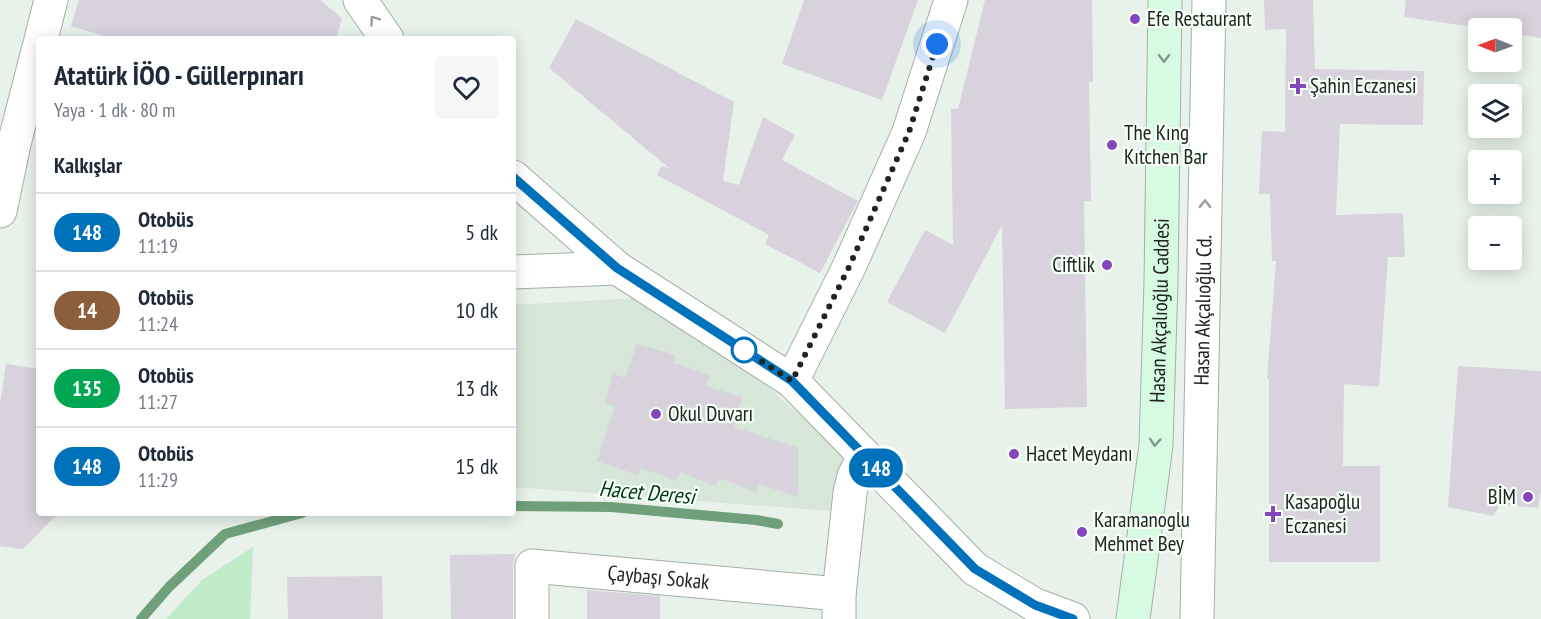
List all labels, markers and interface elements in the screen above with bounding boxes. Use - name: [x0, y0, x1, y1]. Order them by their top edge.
- place label: Efe Restaurant: [1147, 5, 1252, 32]
- marker: Efe Restaurant: [1128, 12, 1142, 26]
- one-way arrow: [370, 15, 381, 26]
- north arrow: [1468, 18, 1522, 72]
- map controls: [1468, 18, 1522, 270]
- your location: [922, 29, 952, 59]
- one-way arrow: [1158, 54, 1170, 63]
- text: Atatürk İÖO - Güllerpınarı: [54, 56, 304, 93]
- button: heart: [435, 56, 498, 119]
- place label: Şahin Eczanesi: [1310, 72, 1417, 99]
- marker: Şahin Eczanesi: [1291, 79, 1305, 93]
- button: layers: [1468, 84, 1522, 138]
- text: Yaya · 1 dk · 80 m: [54, 97, 175, 123]
- place label: The Kıng Kıtchen Bar: [1124, 119, 1208, 170]
- marker: The Kıng Kıtchen Bar: [1105, 138, 1119, 152]
- button: +: [1468, 150, 1522, 204]
- text: Kalkışlar: [54, 151, 122, 179]
- one-way arrow: [1199, 199, 1211, 208]
- text: Otobüs: [138, 205, 194, 233]
- button: −: [1468, 216, 1522, 270]
- text: 5 dk: [465, 218, 498, 246]
- street label: Hasan Akçalıoğlu Caddesi: [1143, 218, 1175, 403]
- text: 148: [72, 219, 102, 246]
- text: 11:19: [138, 233, 178, 259]
- street label: Hasan Akçalıoğlu Cd.: [1188, 234, 1217, 386]
- place label: Ciftlik: [1052, 251, 1095, 278]
- marker: Ciftlik: [1100, 258, 1114, 272]
- text: Otobüs: [138, 283, 194, 311]
- text: 10 dk: [455, 296, 498, 324]
- text: 14: [77, 297, 97, 324]
- text: 11:24: [138, 311, 178, 337]
- unlabelled marker: [731, 337, 757, 363]
- text: Otobüs: [138, 361, 194, 389]
- text: 13 dk: [455, 374, 498, 402]
- text: 135: [72, 375, 102, 402]
- text: 11:27: [138, 389, 178, 415]
- place label: Okul Duvarı: [668, 400, 753, 427]
- marker: Okul Duvarı: [649, 407, 663, 421]
- one-way arrow: [1149, 438, 1162, 447]
- text: Otobüs: [138, 439, 194, 467]
- place label: Hacet Meydanı: [1026, 440, 1133, 467]
- marker: Hacet Meydanı: [1007, 447, 1021, 461]
- line badge: 148: [842, 448, 910, 488]
- text: 15 dk: [455, 452, 498, 480]
- text: 148: [72, 453, 102, 480]
- text: 148: [861, 455, 891, 482]
- text: 11:29: [138, 467, 178, 493]
- water label: Hacet Deresi: [598, 474, 699, 510]
- place label: BİM: [1488, 483, 1516, 510]
- place label: Kasapoğlu Eczanesi: [1285, 488, 1360, 539]
- marker: BİM: [1521, 490, 1535, 504]
- place label: Karamanoglu Mehmet Bey: [1094, 506, 1190, 557]
- marker: Kasapoğlu Eczanesi: [1266, 507, 1280, 521]
- marker: Karamanoglu Mehmet Bey: [1075, 525, 1089, 539]
- street label: Çaybaşı Sokak: [606, 559, 711, 595]

